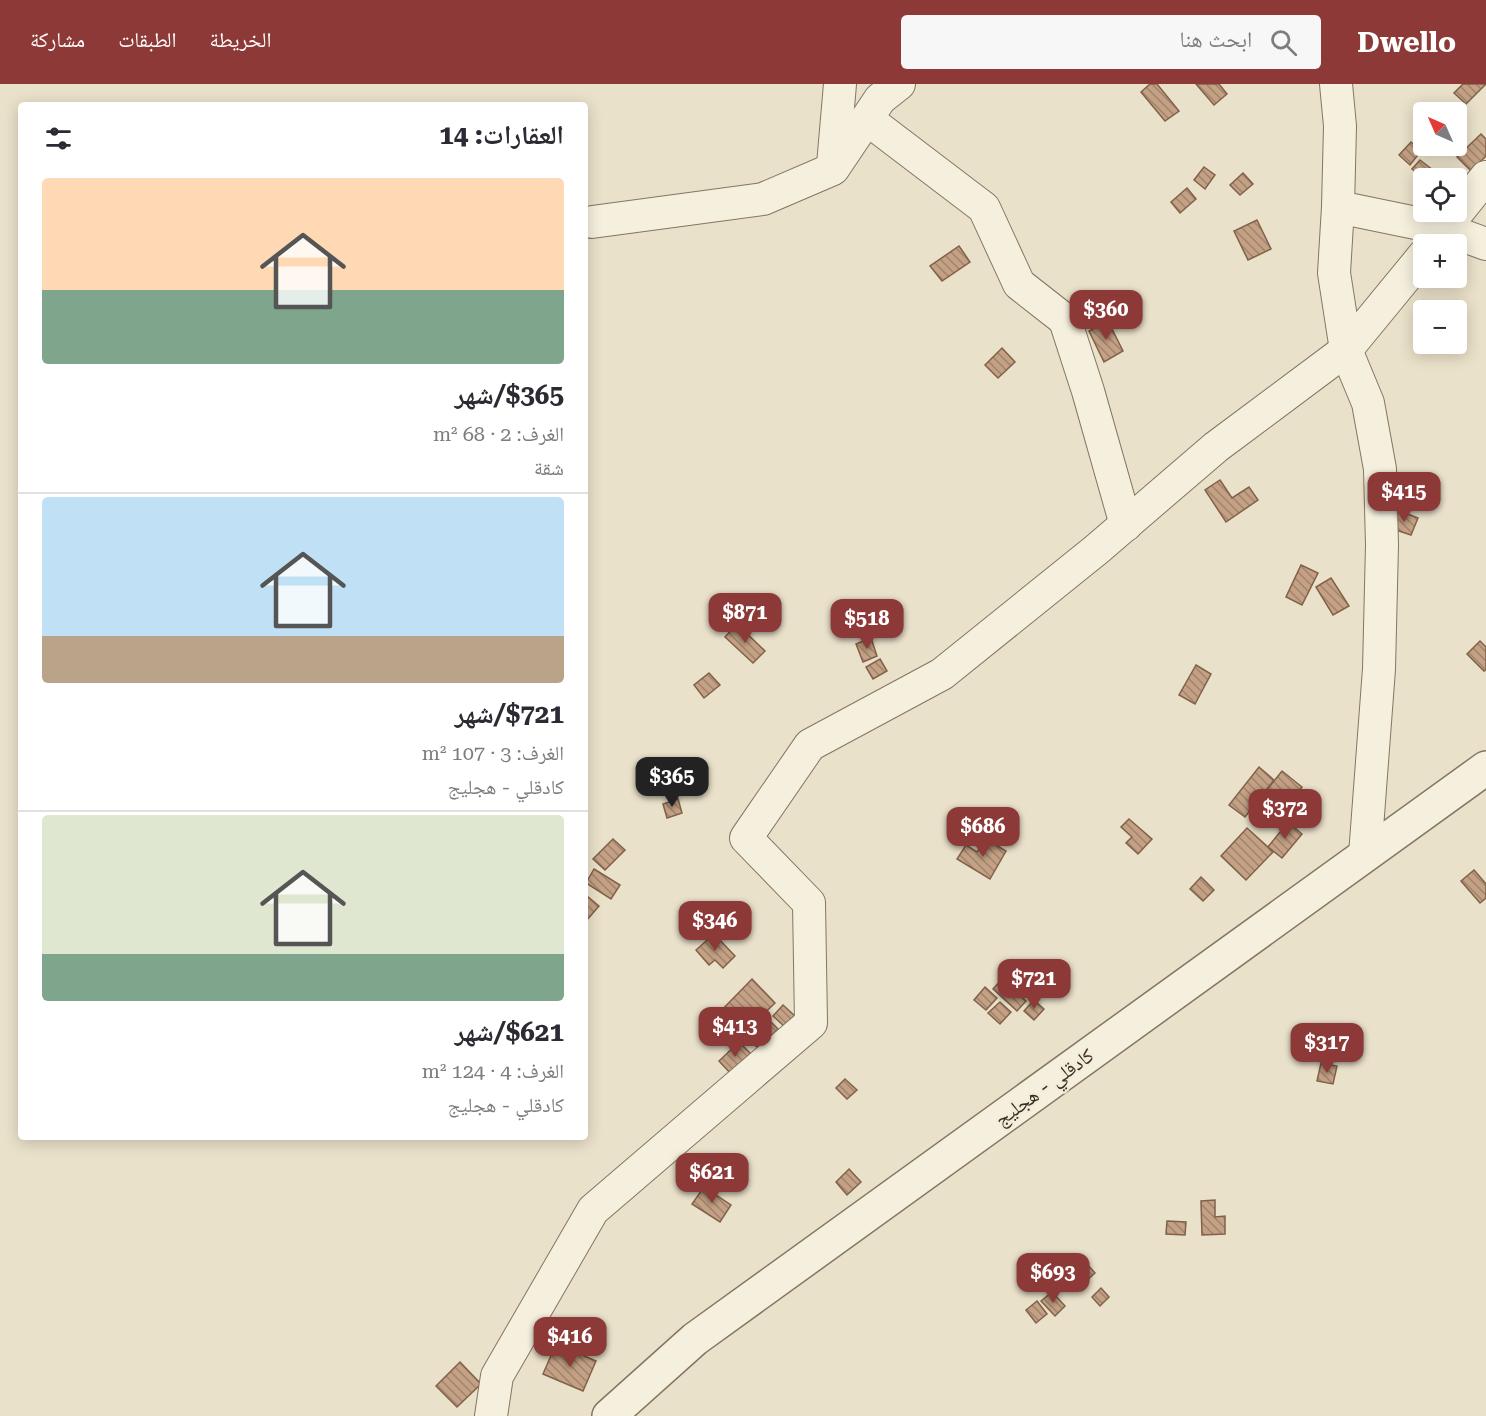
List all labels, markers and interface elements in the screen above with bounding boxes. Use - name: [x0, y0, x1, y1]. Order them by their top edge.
- search box: [901, 15, 1321, 69]
- icon: search: [1267, 26, 1300, 59]
- text: Dwello: [1357, 26, 1456, 59]
- text: ابحث هنا: [1180, 27, 1252, 52]
- text: مشاركة: [30, 28, 85, 52]
- text: الطبقات: [118, 28, 177, 52]
- text: الخريطة: [210, 28, 271, 52]
- north arrow: [1413, 102, 1467, 156]
- map controls: [1413, 102, 1467, 354]
- text: العقارات: 14: [439, 120, 564, 150]
- icon: filters: [42, 122, 75, 155]
- button: locate: [1413, 168, 1467, 222]
- icon: home: [249, 217, 357, 325]
- button: +: [1413, 234, 1467, 288]
- pin: $360: [1070, 290, 1142, 341]
- text: $360: [1084, 297, 1128, 321]
- button: −: [1413, 300, 1467, 354]
- text: $365/شهر: [455, 380, 564, 410]
- text: الغرف: 2 · 68 m²: [433, 422, 564, 446]
- text: شقة: [534, 456, 564, 480]
- pin: $415: [1368, 472, 1440, 523]
- text: $415: [1382, 479, 1426, 503]
- icon: home: [249, 536, 357, 644]
- pin: $871: [709, 593, 781, 644]
- pin: $518: [831, 599, 903, 650]
- text: $871: [723, 600, 767, 624]
- text: $518: [845, 606, 889, 630]
- text: $721/شهر: [455, 699, 564, 729]
- text: الغرف: 3 · 107 m²: [422, 741, 564, 765]
- pin: $365: [636, 757, 708, 808]
- text: $365: [650, 764, 694, 788]
- text: كادقلي - هجليج: [447, 775, 564, 799]
- pin: $372: [1249, 789, 1321, 840]
- text: $372: [1263, 796, 1307, 820]
- pin: $686: [947, 807, 1019, 858]
- text: $686: [961, 814, 1005, 838]
- icon: home: [249, 854, 357, 962]
- pin: $346: [679, 901, 751, 952]
- text: $346: [693, 908, 737, 932]
- pin: $721: [998, 959, 1070, 1010]
- text: $721: [1012, 966, 1056, 990]
- pin: $413: [699, 1007, 771, 1058]
- text: $413: [713, 1014, 757, 1038]
- text: $621/شهر: [455, 1017, 564, 1047]
- pin: $317: [1291, 1023, 1363, 1074]
- text: $317: [1305, 1030, 1349, 1054]
- street label: كادقلي - هجليج: [990, 1043, 1101, 1134]
- text: الغرف: 4 · 124 m²: [422, 1059, 564, 1083]
- text: كادقلي - هجليج: [447, 1093, 564, 1117]
- pin: $621: [676, 1153, 748, 1204]
- text: $621: [690, 1160, 734, 1184]
- pin: $693: [1017, 1253, 1089, 1304]
- text: $693: [1031, 1260, 1075, 1284]
- pin: $416: [534, 1317, 606, 1368]
- text: $416: [548, 1324, 592, 1348]

